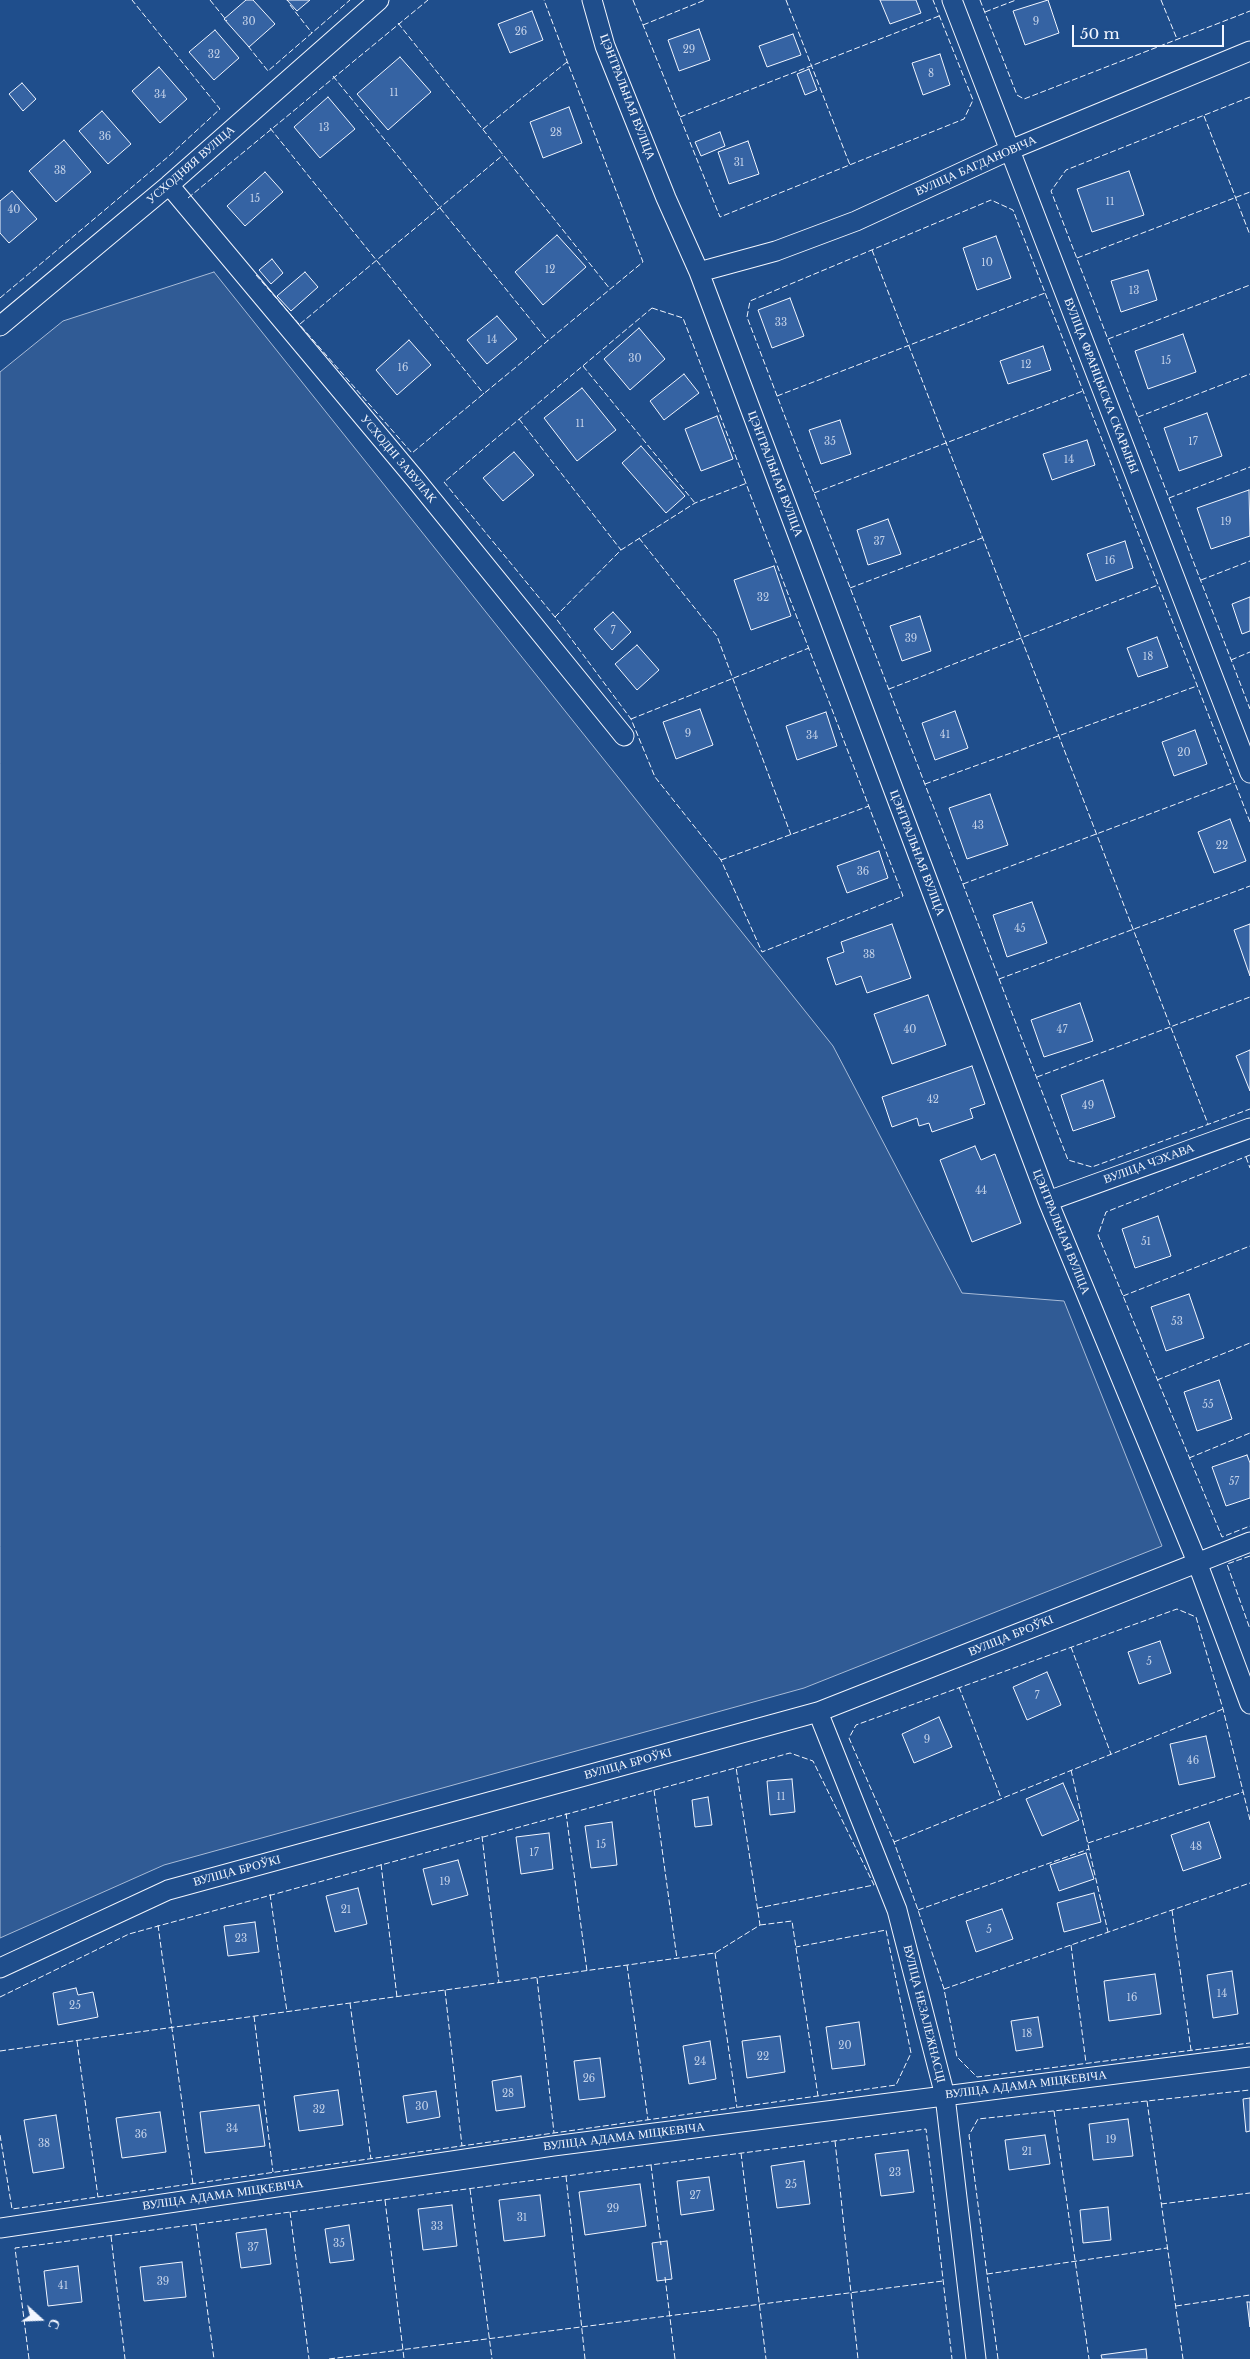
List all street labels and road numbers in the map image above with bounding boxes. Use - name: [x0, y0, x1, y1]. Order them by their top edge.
- street label: ЦЭНТРАЛЬНАЯ ВУЛІЦА: [596, 32, 658, 162]
- street label: УСХОДНЯЯ ВУЛІЦА: [144, 123, 238, 207]
- street label: ВУЛІЦА БАГДАНОВІЧА: [913, 133, 1039, 199]
- street label: ВУЛІЦА ФРАНЦЫСКА СКАРЫНЫ: [1061, 296, 1141, 476]
- street label: ЦЭНТРАЛЬНАЯ ВУЛІЦА: [744, 409, 806, 539]
- street label: УСХОДНІ ЗАВУЛАК: [357, 412, 439, 506]
- street label: ЦЭНТРАЛЬНАЯ ВУЛІЦА: [886, 788, 948, 918]
- street label: ВУЛІЦА ЧЭХАВА: [1102, 1141, 1196, 1187]
- street label: ЦЭНТРАЛЬНАЯ ВУЛІЦА: [1029, 1167, 1093, 1297]
- street label: ВУЛІЦА БРОЎКІ: [967, 1612, 1055, 1660]
- street label: ВУЛІЦА БРОЎКІ: [583, 1745, 673, 1783]
- street label: ВУЛІЦА БРОЎКІ: [192, 1852, 282, 1890]
- street label: ВУЛІЦА НЕЗАЛЕЖНАСЦІ: [900, 1944, 948, 2084]
- street label: ВУЛІЦА АДАМА МІЦКЕВІЧА: [944, 2068, 1108, 2102]
- street label: ВУЛІЦА АДАМА МІЦКЕВІЧА: [542, 2120, 706, 2154]
- street label: ВУЛІЦА АДАМА МІЦКЕВІЧА: [142, 2177, 304, 2213]

